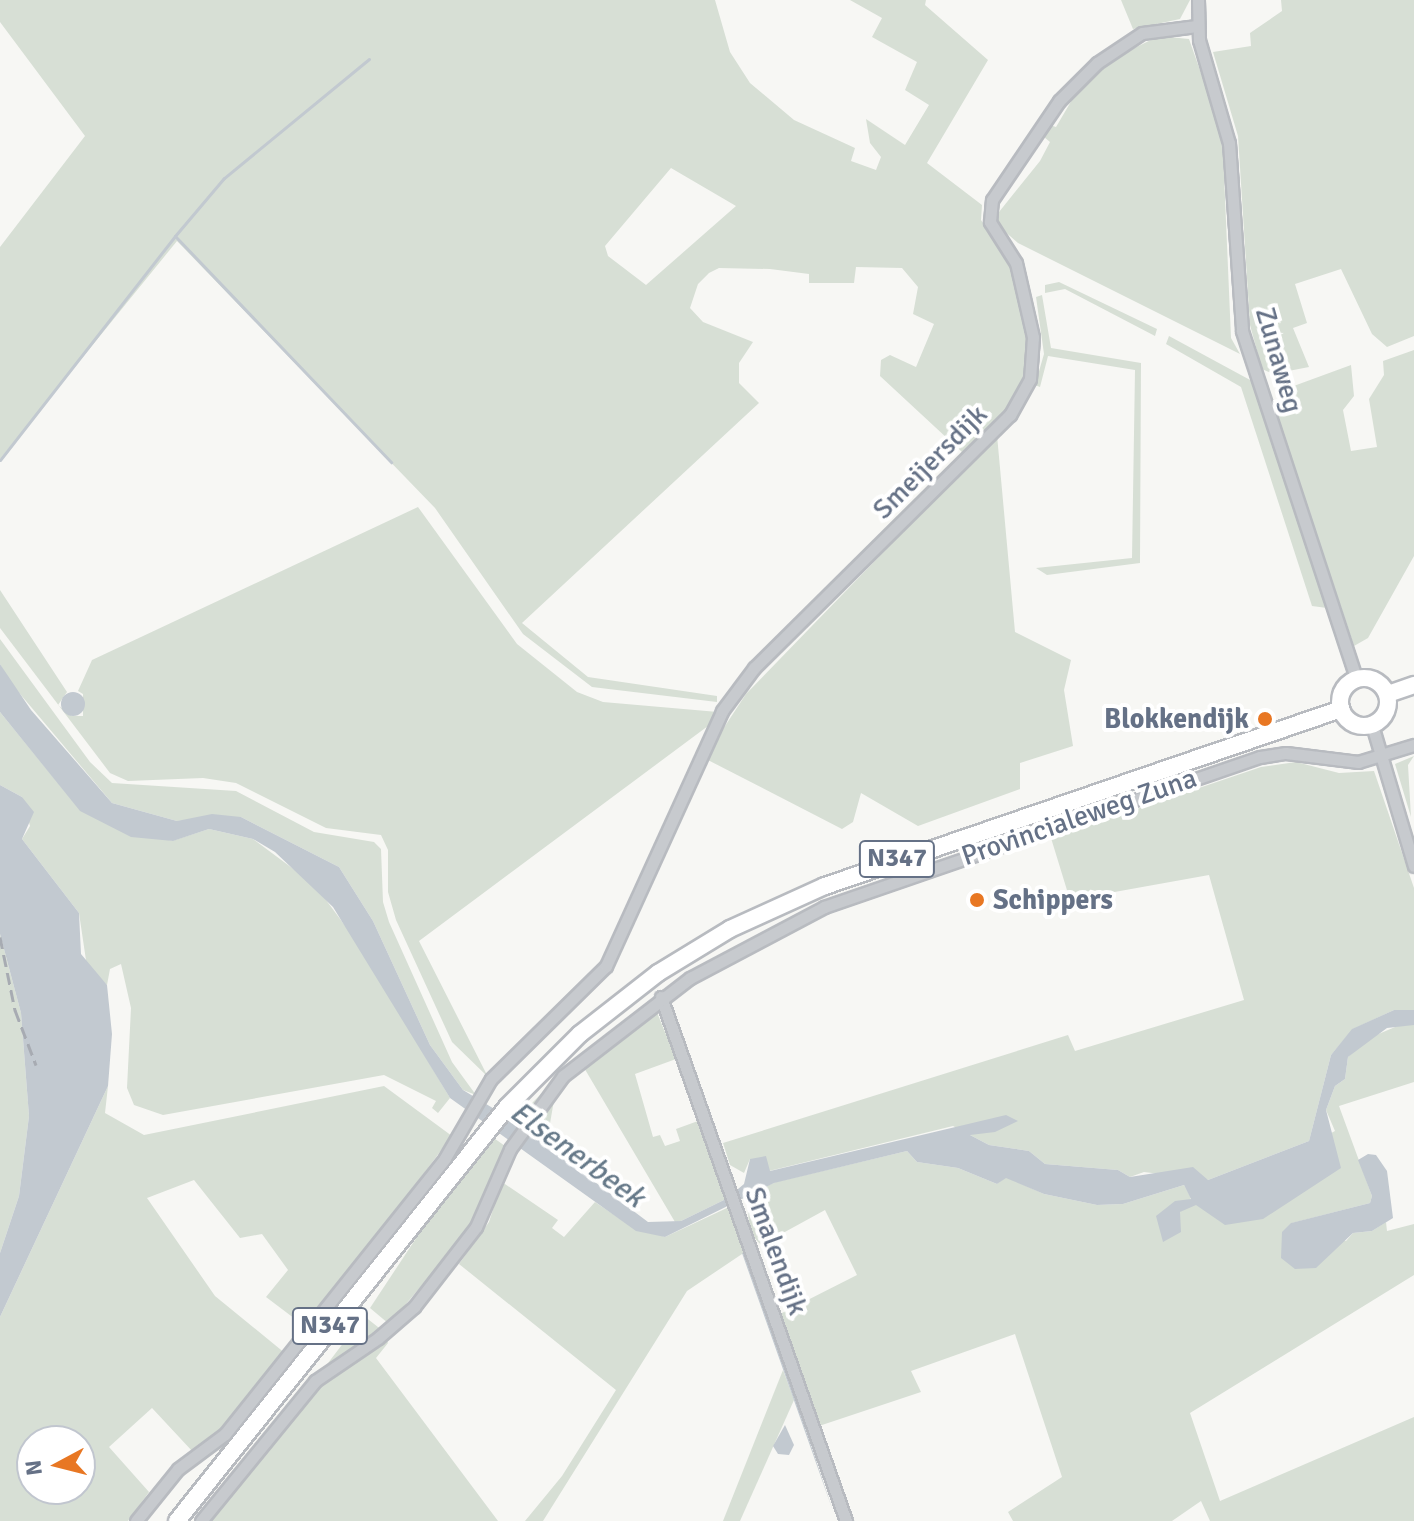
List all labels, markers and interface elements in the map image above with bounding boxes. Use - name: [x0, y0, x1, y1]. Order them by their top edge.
- street label: Zunaweg: [1248, 303, 1310, 417]
- street label: Smeijersdijk: [866, 398, 994, 526]
- place label: Blokkendijk: [1104, 702, 1249, 736]
- marker: Blokkendijk: [1256, 710, 1274, 728]
- street label: Provincialeweg Zuna: [957, 761, 1201, 873]
- road number: N347: [857, 837, 937, 881]
- place label: Schippers: [993, 883, 1113, 917]
- marker: Schippers: [968, 891, 986, 909]
- water label: Elsenerbeek: [503, 1094, 651, 1216]
- street label: Smalendijk: [737, 1183, 815, 1319]
- road number: N347: [290, 1304, 370, 1348]
- north arrow: [16, 1425, 96, 1505]
- text: N: [19, 1458, 48, 1477]

